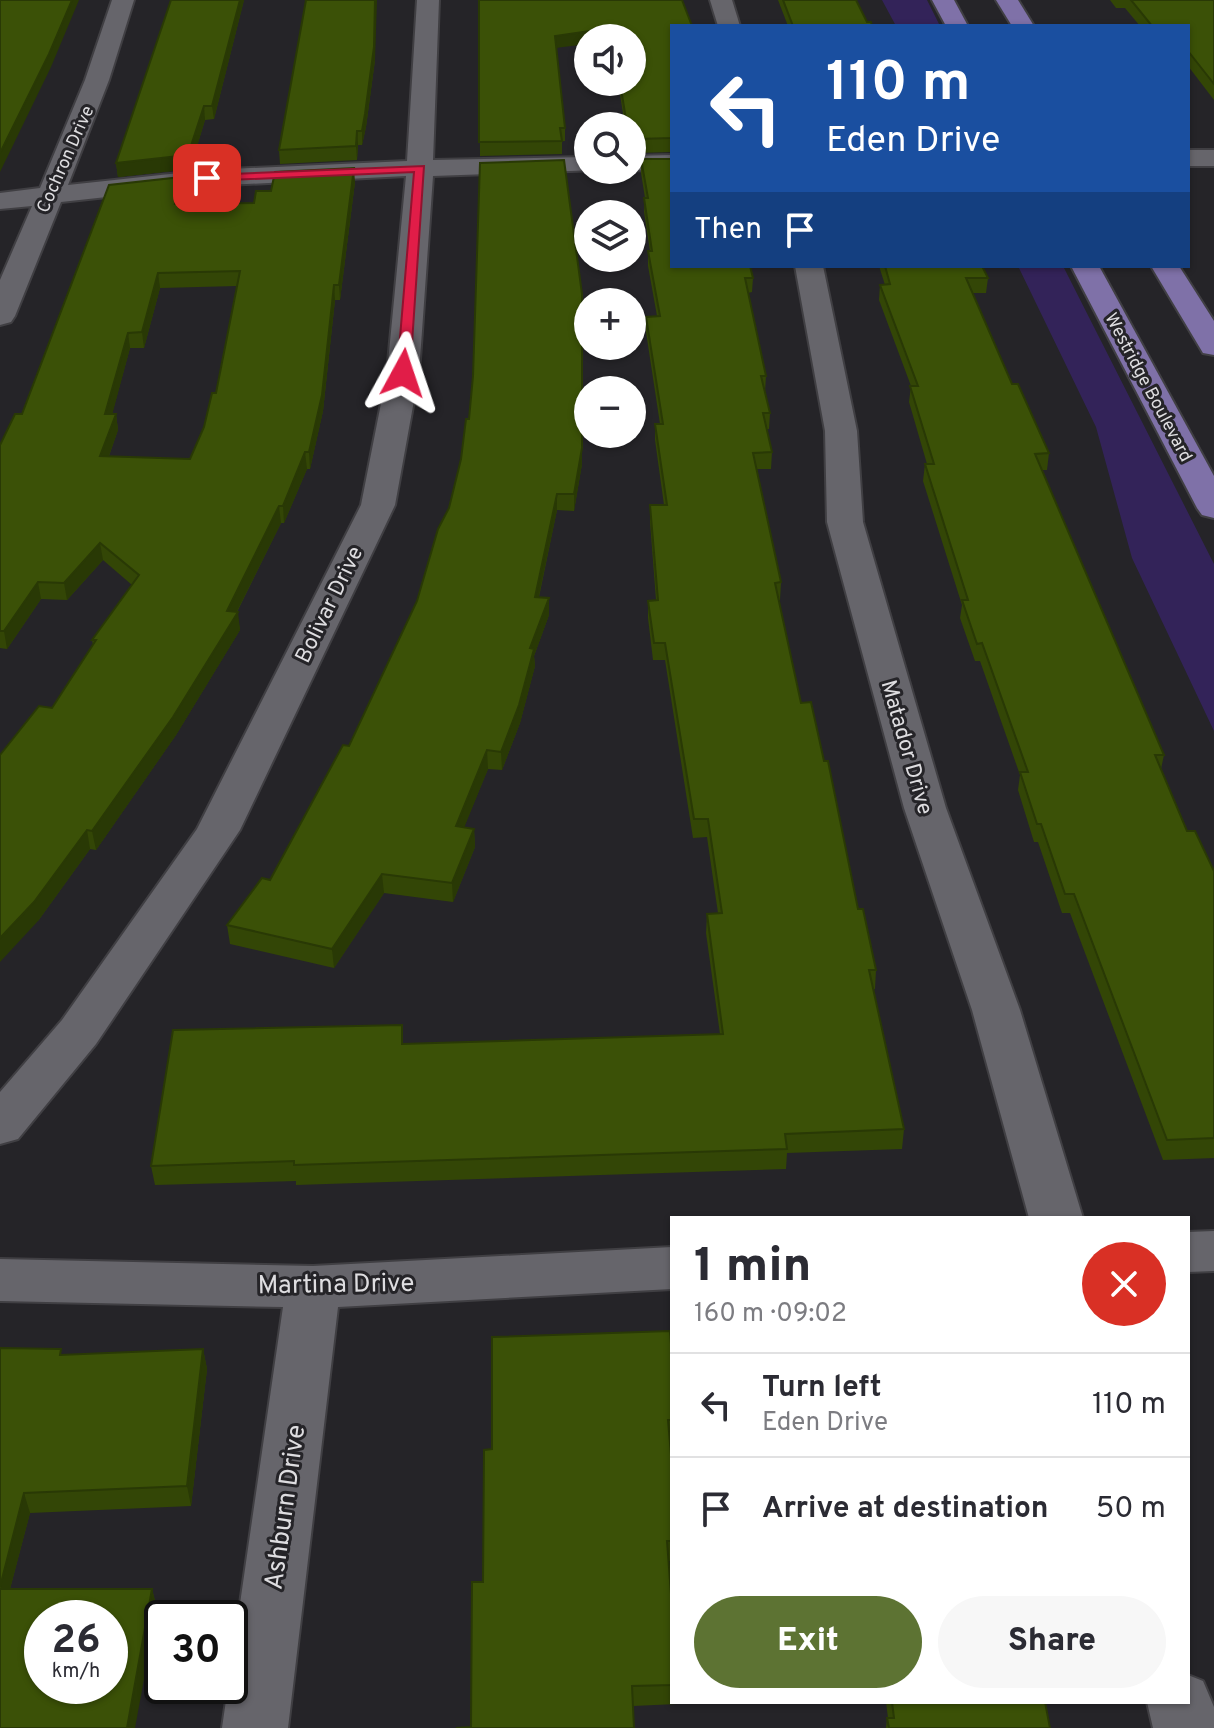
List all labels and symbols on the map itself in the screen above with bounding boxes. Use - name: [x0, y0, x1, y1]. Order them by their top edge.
- street label: Cochron Drive: [32, 102, 100, 217]
- pin: [173, 144, 241, 212]
- street label: Westridge Boulevard: [1099, 309, 1197, 466]
- position arrow: [361, 331, 445, 415]
- street label: Bolivar Drive: [290, 542, 370, 668]
- street label: Matador Drive: [874, 677, 938, 818]
- street label: Martina Drive: [257, 1268, 415, 1303]
- street label: Ashburn Drive: [259, 1423, 314, 1592]
- speed limit sign: 30: [144, 1600, 248, 1704]

